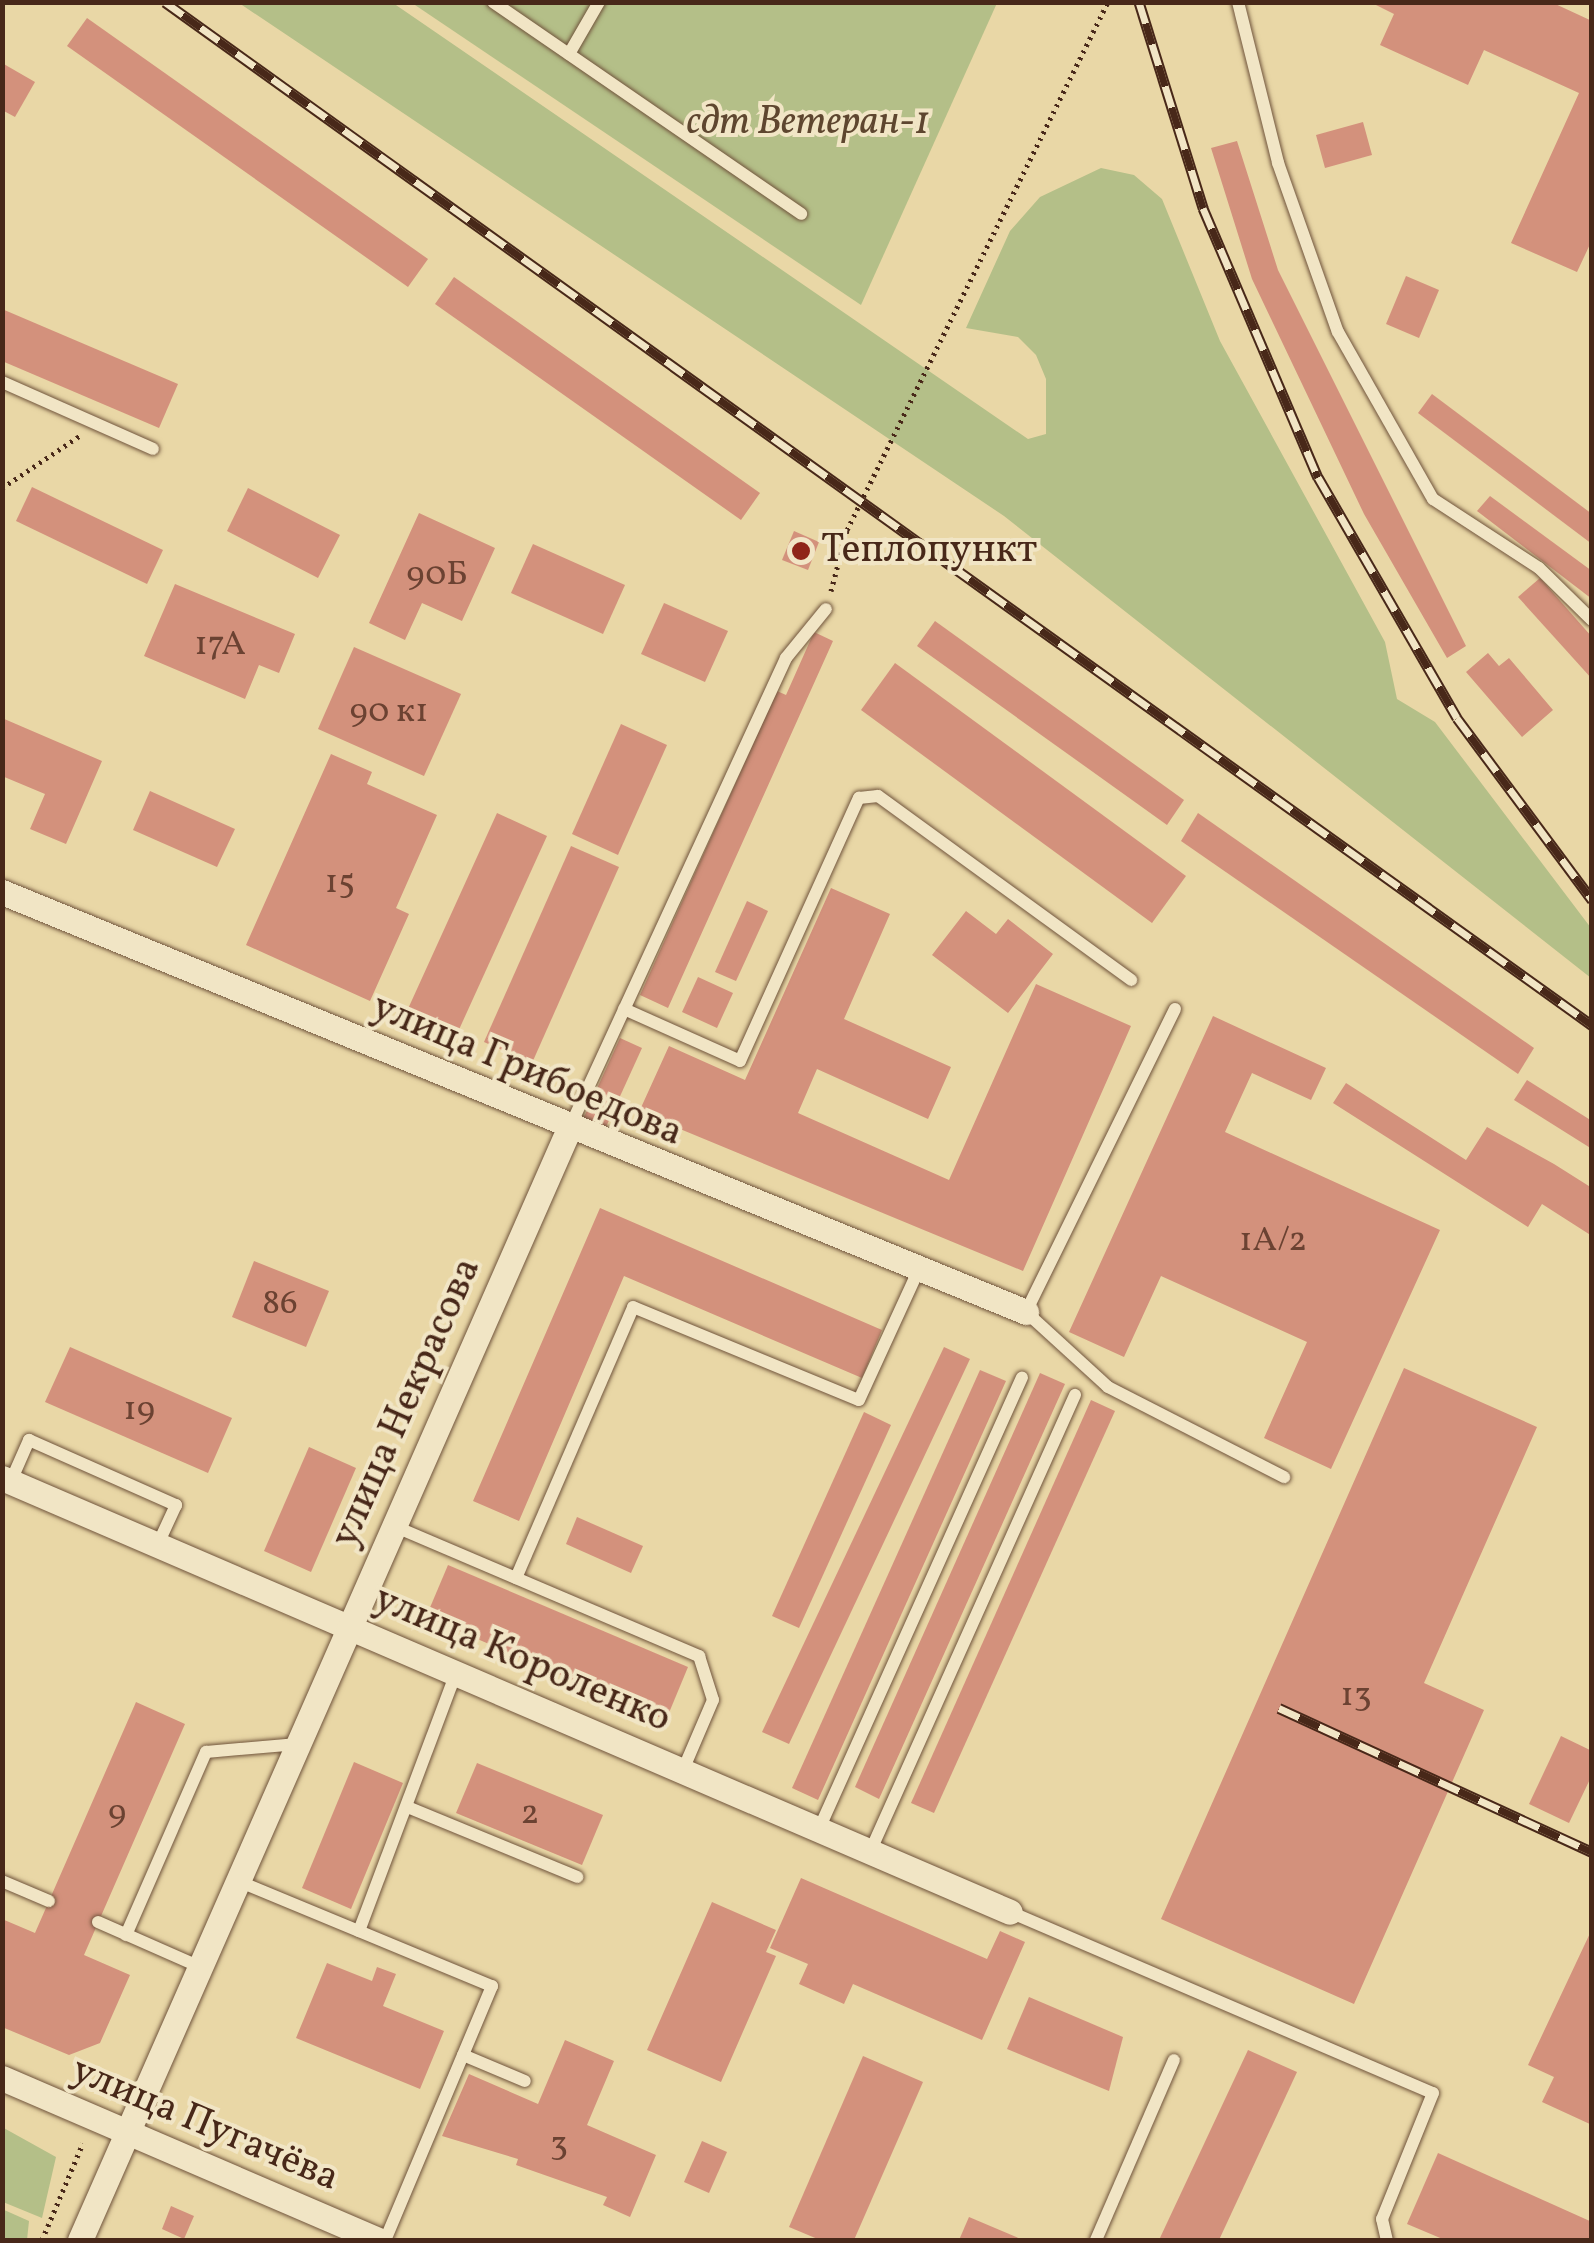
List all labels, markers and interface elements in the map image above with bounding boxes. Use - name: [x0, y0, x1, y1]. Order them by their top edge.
- park label: сдт Ветеран-1: [687, 99, 929, 147]
- place label: Теплопункт: [821, 527, 1037, 575]
- marker: Теплопункт: [790, 540, 812, 562]
- house number: 90Б: [406, 554, 468, 596]
- house number: 17А: [194, 624, 246, 666]
- house number: 90 к1: [349, 691, 429, 733]
- house number: 15: [325, 862, 355, 904]
- street label: улица Грибоедова: [364, 984, 690, 1158]
- house number: 1А/2: [1239, 1220, 1307, 1262]
- street label: улица Некрасова: [322, 1251, 492, 1555]
- house number: 86: [262, 1283, 298, 1325]
- house number: 19: [123, 1389, 155, 1431]
- street label: улица Короленко: [366, 1576, 678, 1744]
- house number: 13: [1340, 1675, 1372, 1717]
- house number: 9: [108, 1792, 126, 1834]
- house number: 2: [521, 1793, 539, 1835]
- street label: улица Пугачёва: [64, 2047, 346, 2203]
- house number: 3: [550, 2124, 568, 2166]

